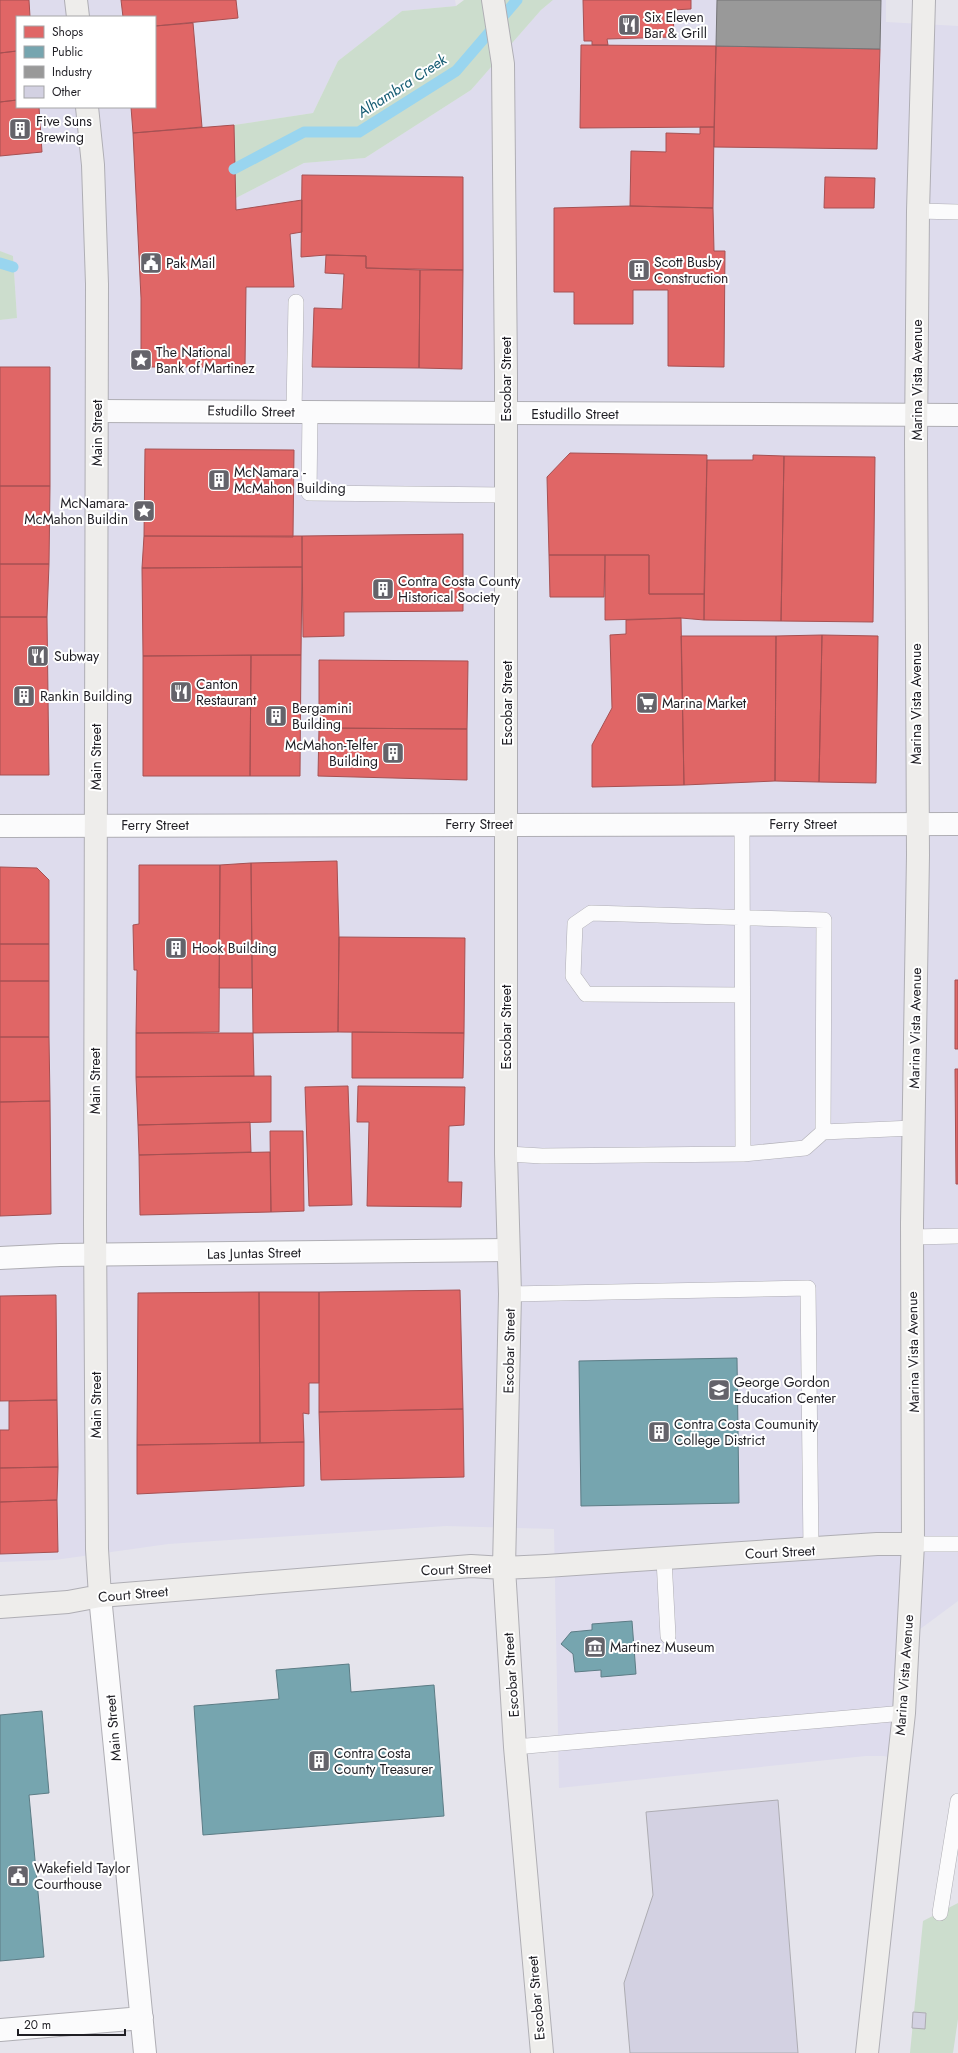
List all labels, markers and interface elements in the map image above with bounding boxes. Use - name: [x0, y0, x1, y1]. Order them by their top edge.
- place label: Six Eleven Bar & Grill: [644, 7, 707, 43]
- restaurant icon: Six Eleven Bar & Grill: [616, 12, 642, 38]
- legend: [16, 16, 156, 108]
- text: Shops: [52, 23, 83, 41]
- text: Public: [52, 43, 83, 61]
- water label: Alhambra Creek: [352, 49, 451, 124]
- text: Industry: [52, 63, 93, 81]
- text: Other: [52, 83, 82, 101]
- place label: Five Suns Brewing: [36, 111, 92, 147]
- building icon: Five Suns Brewing: [7, 116, 33, 142]
- public building icon: Pak Mail: [138, 250, 164, 276]
- place label: Scott Busby Construction: [654, 252, 728, 288]
- place label: Pak Mail: [166, 253, 215, 273]
- building icon: Scott Busby Construction: [626, 257, 652, 283]
- street label: Marina Vista Avenue: [907, 319, 927, 441]
- street label: Escobar Street: [496, 336, 516, 421]
- place label: The National Bank of Martinez: [156, 342, 255, 378]
- place icon: The National Bank of Martinez: [128, 347, 154, 373]
- street label: Main Street: [87, 399, 107, 466]
- street label: Estudillo Street: [207, 400, 295, 422]
- street label: Estudillo Street: [531, 404, 619, 424]
- place label: McNamara - McMahon Building: [234, 462, 346, 498]
- building icon: McNamara - McMahon Building: [206, 467, 232, 493]
- place label: McNamara- McMahon Buildin: [24, 493, 128, 529]
- place icon: McNamara- McMahon Buildin: [131, 498, 157, 524]
- place label: Contra Costa County Historical Society: [398, 571, 521, 607]
- building icon: Contra Costa County Historical Society: [370, 576, 396, 602]
- restaurant icon: Subway: [25, 643, 51, 669]
- street label: Marina Vista Avenue: [906, 643, 926, 765]
- place label: Subway: [54, 646, 100, 666]
- street label: Escobar Street: [497, 660, 517, 745]
- place label: Canton Restaurant: [196, 674, 257, 710]
- restaurant icon: Canton Restaurant: [168, 679, 194, 705]
- building icon: Rankin Building: [11, 683, 37, 709]
- place label: Rankin Building: [40, 686, 132, 706]
- supermarket icon: Marina Market: [634, 690, 660, 716]
- place label: Marina Market: [662, 693, 747, 713]
- place label: Bergamini Building: [292, 698, 352, 734]
- building icon: Bergamini Building: [263, 703, 289, 729]
- street label: Main Street: [86, 723, 106, 790]
- place label: McMahon-Telfer Building: [285, 735, 378, 771]
- building icon: McMahon-Telfer Building: [380, 740, 406, 766]
- street label: Ferry Street: [445, 814, 513, 834]
- street label: Ferry Street: [769, 814, 837, 834]
- street label: Ferry Street: [121, 815, 189, 835]
- building icon: Hook Building: [163, 935, 189, 961]
- place label: Hook Building: [192, 938, 277, 958]
- street label: Marina Vista Avenue: [904, 967, 926, 1089]
- street label: Escobar Street: [496, 984, 516, 1069]
- street label: Main Street: [85, 1047, 105, 1114]
- street label: Las Juntas Street: [207, 1242, 302, 1264]
- street label: Marina Vista Avenue: [902, 1291, 924, 1413]
- street label: Escobar Street: [498, 1308, 520, 1394]
- street label: Main Street: [86, 1371, 106, 1438]
- place label: George Gordon Education Center: [734, 1372, 836, 1408]
- school or university icon: George Gordon Education Center: [706, 1377, 732, 1403]
- place label: Contra Costa Coumunity College District: [674, 1414, 819, 1450]
- building icon: Contra Costa Coumunity College District: [646, 1419, 672, 1445]
- street label: Court Street: [744, 1540, 816, 1564]
- street label: Court Street: [420, 1558, 492, 1580]
- street label: Court Street: [97, 1581, 170, 1607]
- street label: Marina Vista Avenue: [890, 1614, 918, 1736]
- street label: Escobar Street: [498, 1631, 524, 1718]
- museum icon: Martinez Museum: [582, 1634, 608, 1660]
- place label: Martinez Museum: [610, 1637, 715, 1657]
- street label: Main Street: [100, 1693, 126, 1762]
- place label: Contra Costa County Treasurer: [334, 1743, 433, 1779]
- building icon: Contra Costa County Treasurer: [306, 1748, 332, 1774]
- place label: Wakefield Taylor Courthouse: [34, 1858, 130, 1894]
- public building icon: Wakefield Taylor Courthouse: [5, 1863, 31, 1889]
- street label: Escobar Street: [522, 1954, 550, 2041]
- scale bar: [18, 2011, 125, 2037]
- text: 20 m: [24, 2016, 51, 2034]

